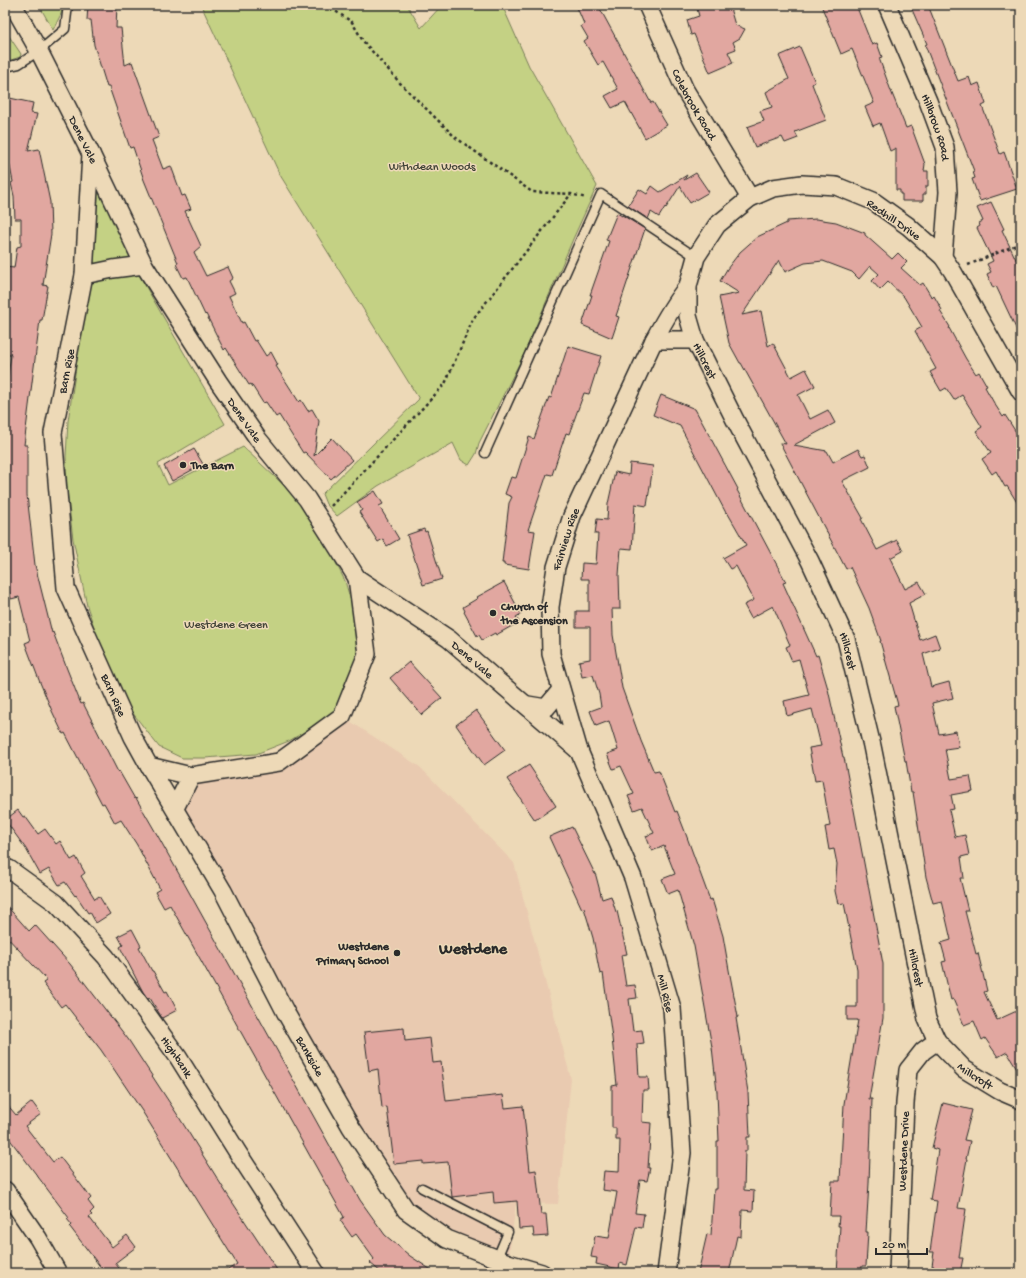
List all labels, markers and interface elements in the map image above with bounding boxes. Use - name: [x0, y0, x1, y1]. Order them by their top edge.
- street label: Colebrook Road: [668, 67, 719, 144]
- street label: Hillbrow Road: [917, 92, 951, 162]
- street label: Dene Vale: [64, 114, 100, 167]
- park label: Withdean Woods: [389, 161, 476, 175]
- street label: Redhill Drive: [863, 197, 923, 245]
- street label: Hillcrest: [689, 341, 719, 383]
- street label: Barn Rise: [57, 347, 79, 396]
- street label: Dene Vale: [222, 395, 264, 447]
- marker: The Barn: [178, 460, 188, 470]
- place label: The Barn: [190, 460, 234, 474]
- street label: Fairview Rise: [550, 505, 584, 573]
- place label: Church of the Ascension: [500, 601, 568, 629]
- marker: Church of the Ascension: [488, 608, 498, 618]
- park label: Westdene Green: [184, 619, 268, 633]
- street label: Hillcrest: [835, 630, 858, 673]
- street label: Dene Vale: [447, 638, 496, 683]
- street label: Barn Rise: [96, 671, 128, 720]
- place label: Westdene Primary School: [315, 941, 390, 969]
- district label: Westdene: [438, 941, 508, 960]
- street label: Hillcrest: [904, 947, 926, 989]
- marker: Westdene Primary School: [392, 948, 402, 958]
- street label: Mill Rise: [653, 973, 676, 1015]
- street label: Bankside: [291, 1033, 326, 1080]
- street label: Highbank: [156, 1034, 195, 1082]
- street label: Millcroft: [953, 1061, 996, 1094]
- street label: Westdene Drive: [896, 1110, 914, 1191]
- scale bar: [876, 1230, 927, 1256]
- text: 20 m: [882, 1239, 907, 1253]

